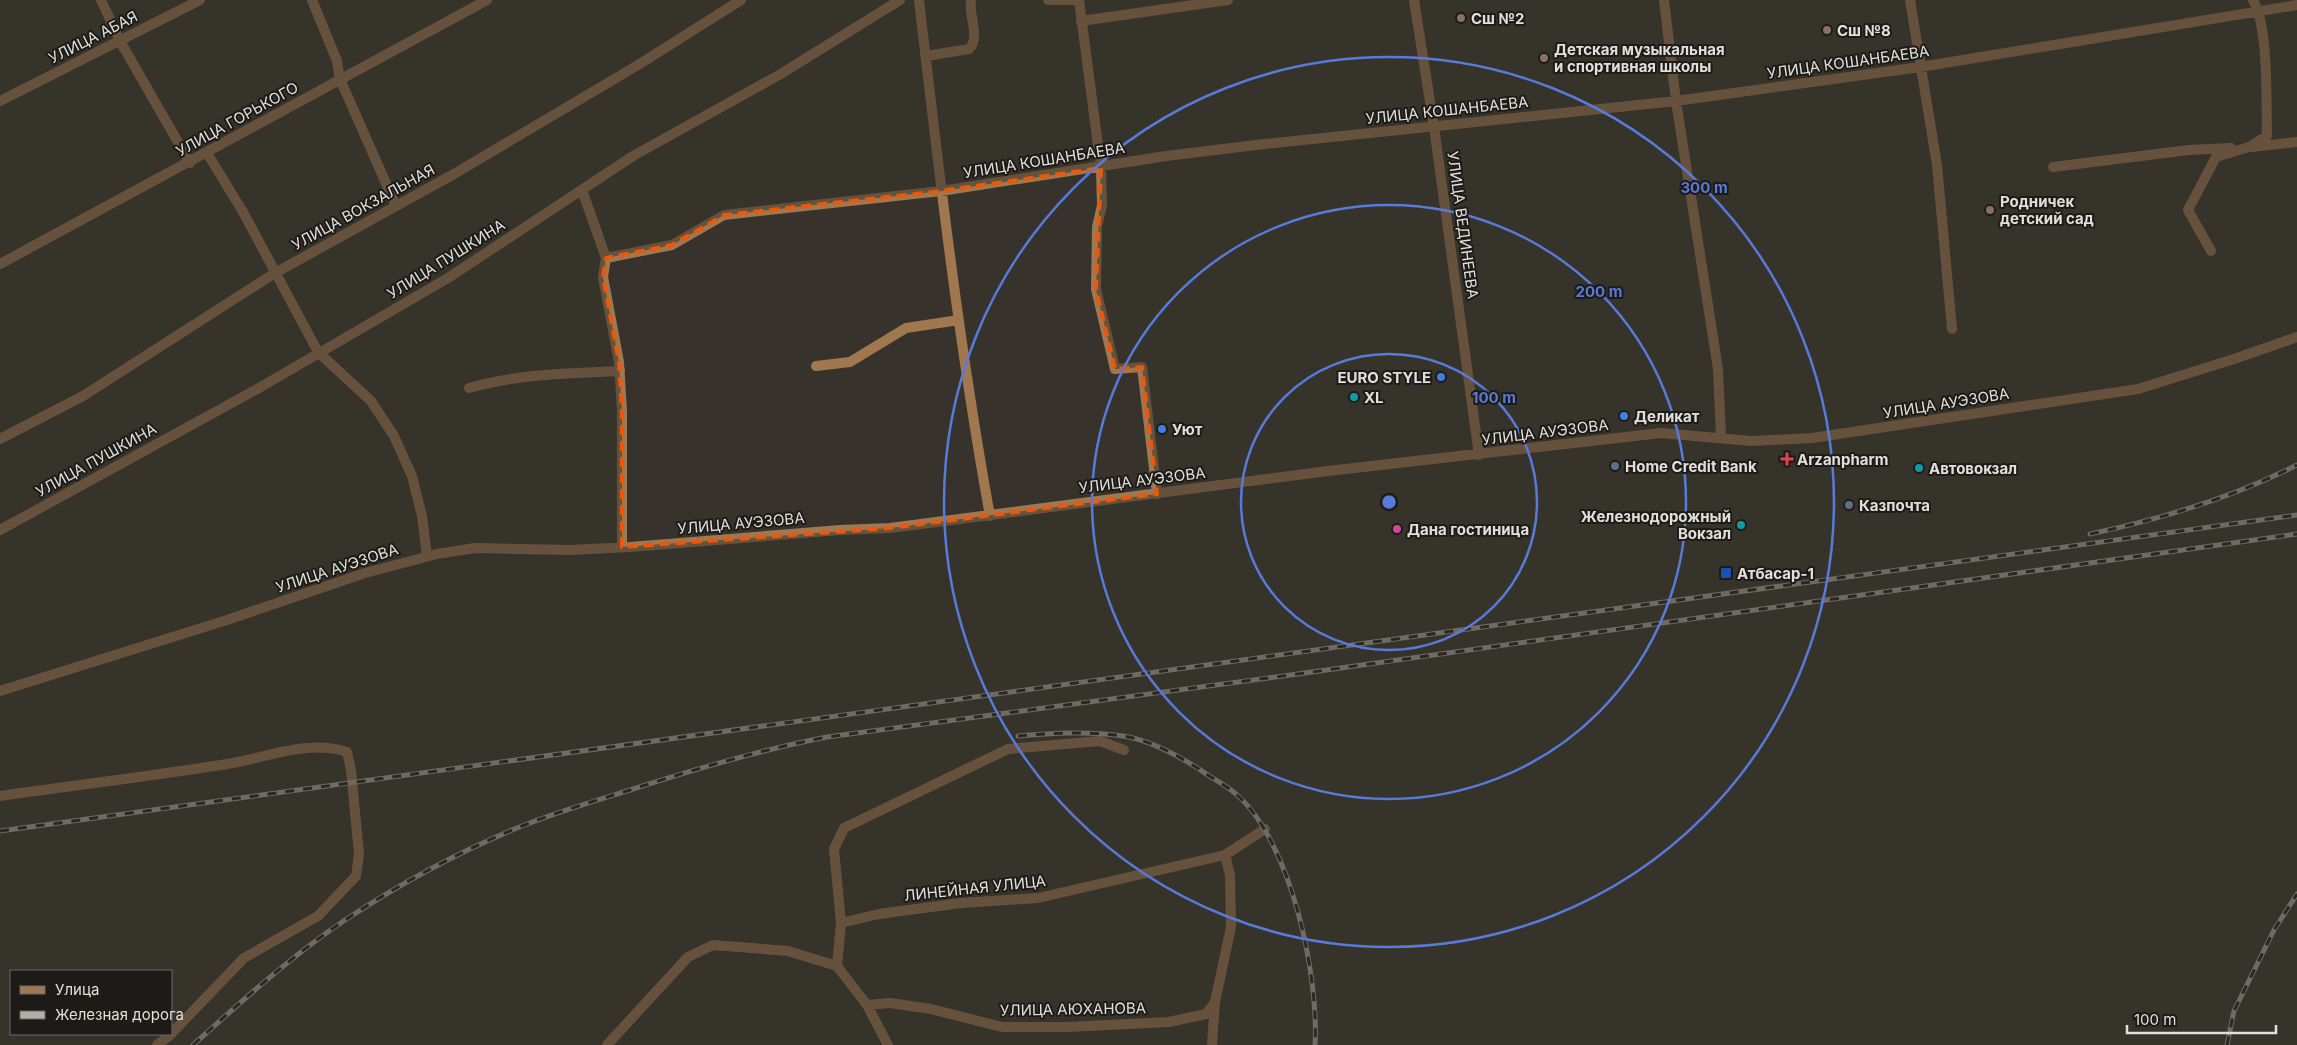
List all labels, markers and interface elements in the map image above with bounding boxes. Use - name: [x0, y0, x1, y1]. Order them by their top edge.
- street label: УЛИЦА АБАЯ: [45, 6, 141, 68]
- place label: Сш №2: [1471, 9, 1525, 28]
- marker: Сш №2: [1455, 12, 1467, 24]
- place label: Сш №8: [1837, 21, 1891, 40]
- marker: Сш №8: [1821, 24, 1833, 36]
- place label: Детская музыкальная и спортивная школы: [1554, 40, 1725, 76]
- street label: УЛИЦА КОШАНБАЕВА: [1766, 41, 1930, 83]
- marker: Детская музыкальная и спортивная школы: [1538, 52, 1550, 64]
- street label: УЛИЦА ГОРЬКОГО: [172, 77, 302, 161]
- street label: УЛИЦА КОШАНБАЕВА: [1365, 92, 1529, 128]
- street label: УЛИЦА КОШАНБАЕВА: [962, 138, 1126, 182]
- street label: УЛИЦА ВЕДИНЕЕВА: [1443, 150, 1483, 300]
- street label: УЛИЦА ВОКЗАЛЬНАЯ: [288, 160, 438, 254]
- text: 300 m: [1680, 178, 1728, 197]
- place label: Родничек детский сад: [2000, 192, 2094, 228]
- marker: Родничек детский сад: [1984, 204, 1996, 216]
- street label: УЛИЦА ПУШКИНА: [384, 215, 508, 303]
- text: 200 m: [1576, 282, 1622, 301]
- place label: EURO STYLE: [1337, 368, 1431, 387]
- marker: EURO STYLE: [1435, 371, 1447, 383]
- street label: УЛИЦА АУЭЗОВА: [1882, 384, 2010, 422]
- place label: XL: [1364, 388, 1384, 407]
- text: 100 m: [1472, 388, 1516, 407]
- marker: XL: [1348, 391, 1360, 403]
- place label: Деликат: [1634, 407, 1700, 426]
- marker: Деликат: [1618, 410, 1630, 422]
- street label: УЛИЦА АУЭЗОВА: [1481, 415, 1609, 449]
- street label: УЛИЦА ПУШКИНА: [32, 419, 160, 501]
- place label: Уют: [1172, 420, 1203, 439]
- marker: Уют: [1156, 423, 1168, 435]
- place label: Arzanpharm: [1797, 450, 1888, 469]
- marker: Arzanpharm: [1781, 453, 1793, 465]
- place label: Home Credit Bank: [1625, 457, 1757, 476]
- place label: Автовокзал: [1929, 459, 2017, 478]
- marker: Home Credit Bank: [1609, 460, 1621, 472]
- marker: Автовокзал: [1913, 462, 1925, 474]
- street label: УЛИЦА АУЭЗОВА: [1078, 463, 1206, 497]
- centre of rings: [1380, 493, 1398, 511]
- place label: Казпочта: [1859, 496, 1930, 515]
- marker: Казпочта: [1843, 499, 1855, 511]
- place label: Железнодорожный Вокзал: [1581, 507, 1731, 543]
- street label: УЛИЦА АУЭЗОВА: [677, 508, 805, 538]
- marker: Железнодорожный Вокзал: [1735, 519, 1747, 531]
- place label: Дана гостиница: [1407, 520, 1529, 539]
- marker: Дана гостиница: [1391, 523, 1403, 535]
- street label: УЛИЦА АУЭЗОВА: [273, 539, 401, 597]
- place label: Атбасар-1: [1737, 564, 1814, 583]
- marker: Атбасар-1: [1719, 566, 1733, 580]
- street label: ЛИНЕЙНАЯ УЛИЦА: [903, 871, 1047, 905]
- legend: [10, 970, 172, 1035]
- text: Улица: [55, 980, 99, 999]
- street label: УЛИЦА АЮХАНОВА: [1000, 998, 1146, 1020]
- scale bar: [2127, 1002, 2276, 1034]
- text: Железная дорога: [55, 1005, 184, 1024]
- text: 100 m: [2134, 1010, 2176, 1029]

